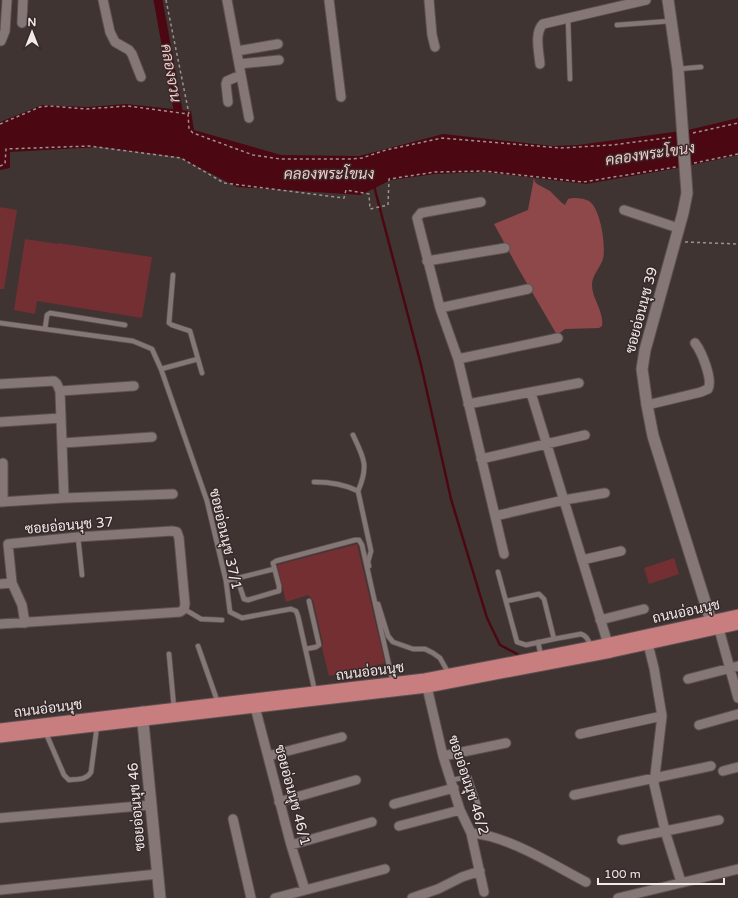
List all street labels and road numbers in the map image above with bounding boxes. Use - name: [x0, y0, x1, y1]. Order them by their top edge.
- street label: ซอยอ่อนนุช 39: [622, 265, 662, 355]
- street label: ซอยอ่อนนุช 37/1: [205, 487, 245, 592]
- street label: ซอยอ่อนนุช 37: [24, 513, 114, 539]
- street label: ถนนอ่อนนุช: [651, 596, 722, 628]
- street label: ถนนอ่อนนุช: [335, 659, 405, 685]
- street label: ถนนอ่อนนุช: [13, 696, 83, 722]
- street label: ซอยอ่อนนุช 46/2: [443, 733, 493, 837]
- street label: ซอยอ่อนนุช 46/1: [270, 743, 314, 848]
- street label: ซอยอ่อนนุช 46: [124, 762, 150, 852]

